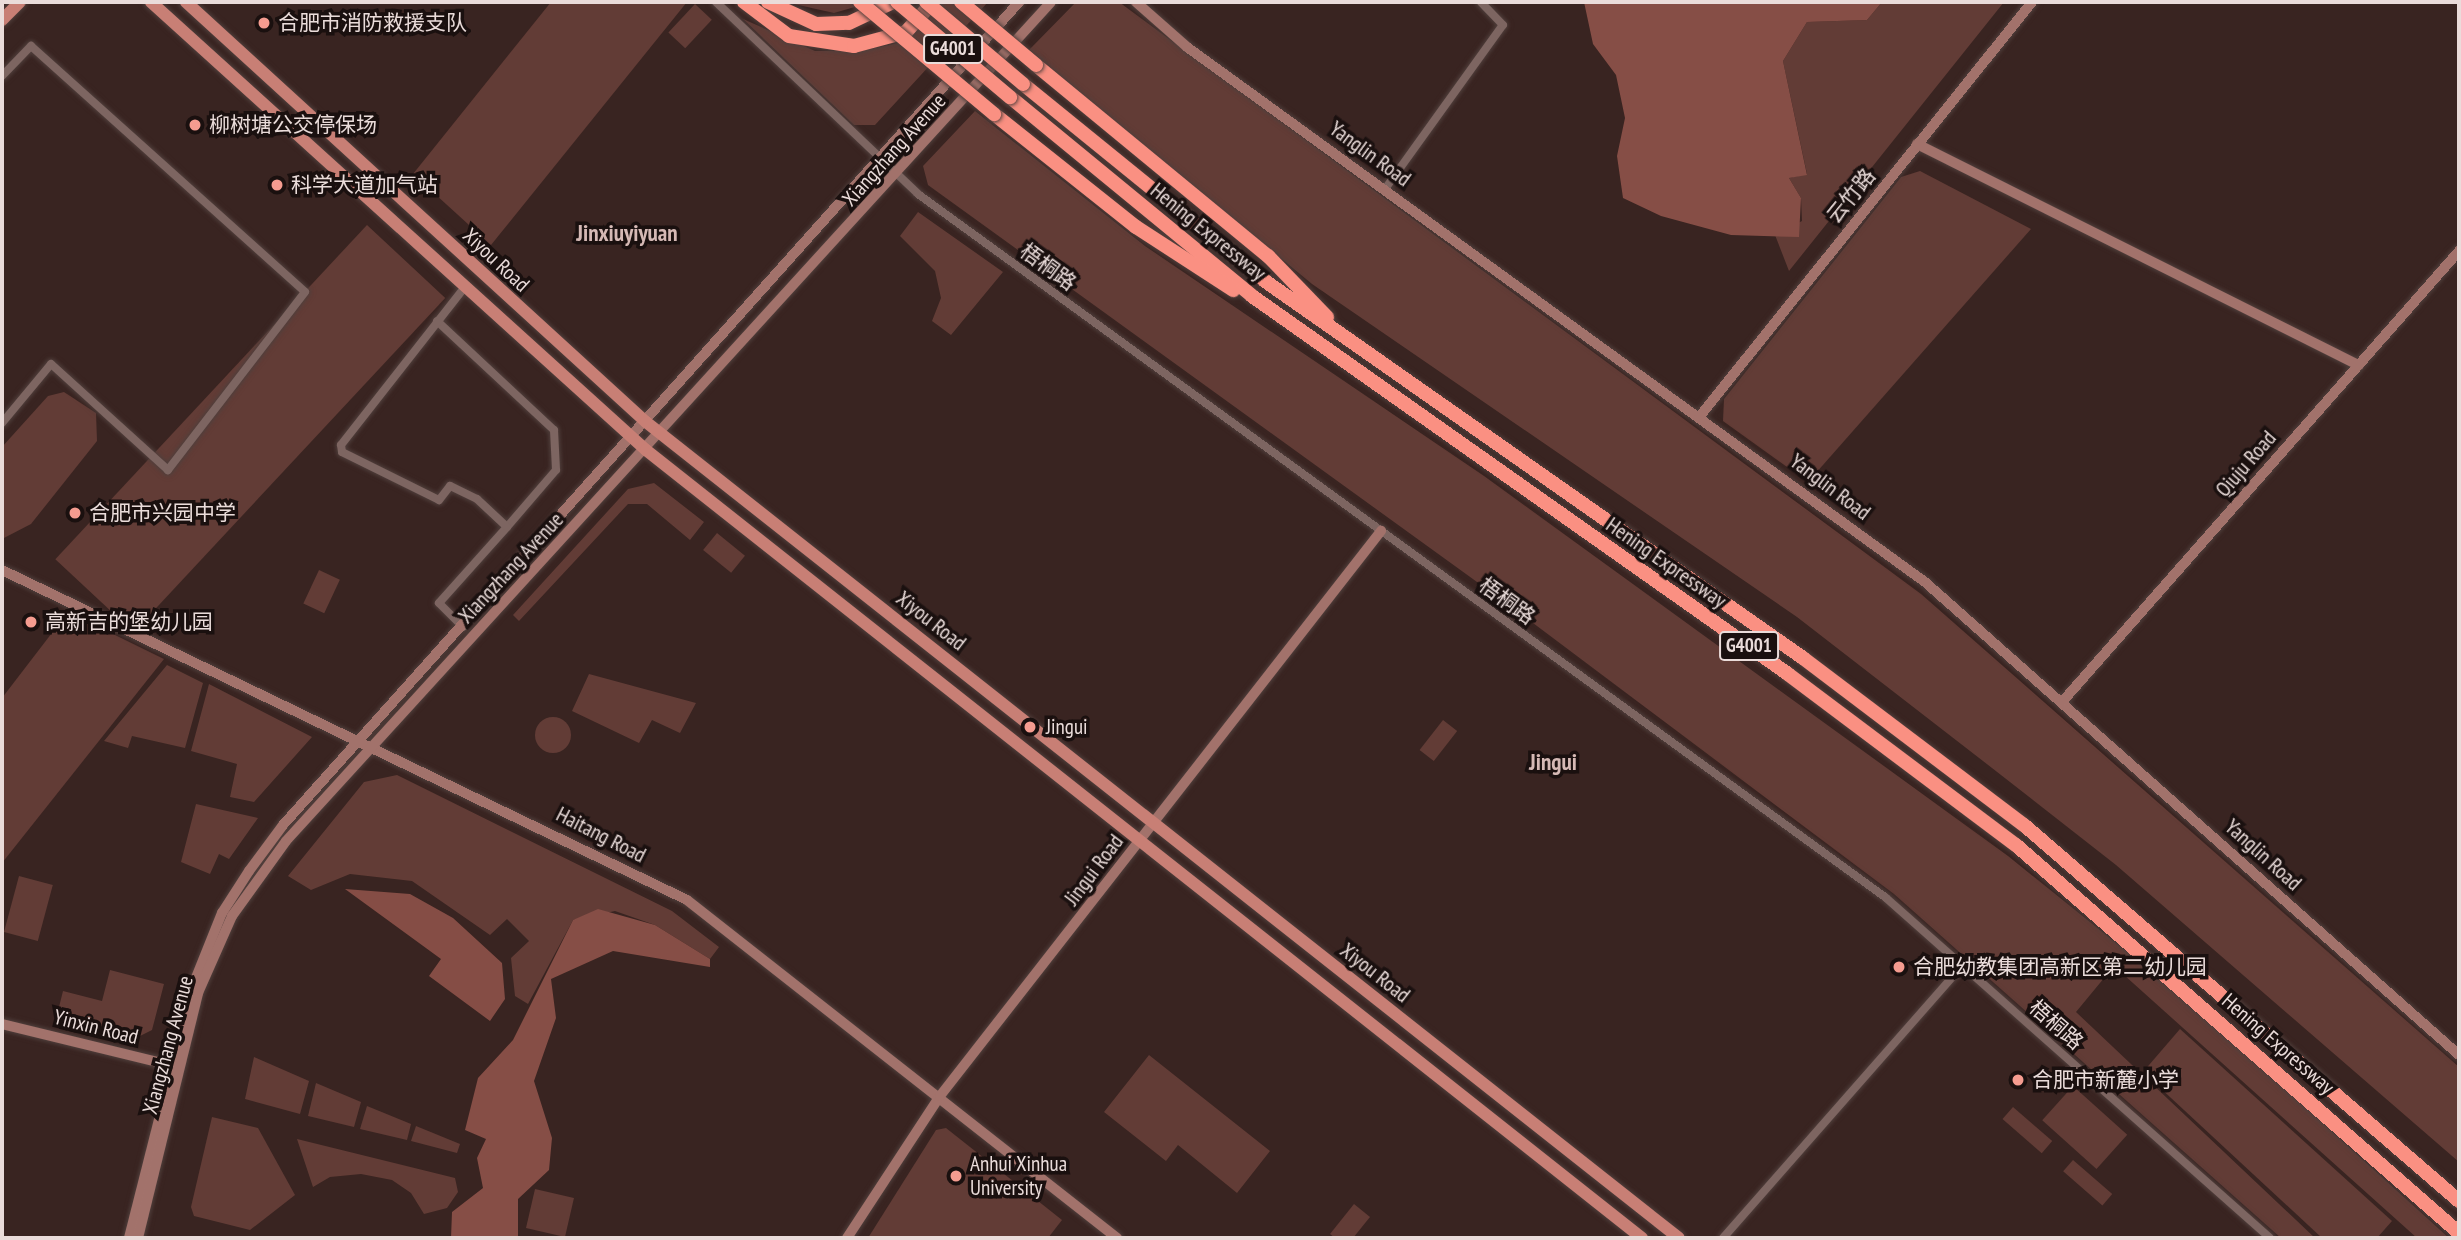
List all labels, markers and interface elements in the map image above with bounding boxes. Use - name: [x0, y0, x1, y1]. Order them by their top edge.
- place label: 合肥市消防救援支队: [278, 10, 467, 36]
- marker: 合肥市消防救援支队: [256, 15, 272, 31]
- road number: G4001: [922, 34, 984, 64]
- street label: Xiangzhang Avenue: [837, 89, 951, 211]
- place label: 柳树塘公交停保场: [209, 112, 377, 138]
- street label: Yanglin Road: [1325, 116, 1415, 192]
- marker: 柳树塘公交停保场: [187, 117, 203, 133]
- street label: 云竹路: [1821, 164, 1881, 228]
- place label: 科学大道加气站: [291, 172, 438, 198]
- marker: 科学大道加气站: [269, 177, 285, 193]
- street label: Hening Expressway: [1145, 178, 1271, 286]
- district label: Jinxiuyiyuan: [576, 219, 678, 247]
- street label: Xiyou Road: [458, 223, 534, 297]
- street label: 梧桐路: [1015, 238, 1081, 296]
- street label: Qiuju Road: [2211, 426, 2281, 502]
- street label: Yanglin Road: [1785, 449, 1875, 525]
- place label: 合肥市兴园中学: [89, 500, 236, 526]
- marker: 合肥市兴园中学: [67, 505, 83, 521]
- street label: Xiangzhang Avenue: [453, 507, 569, 629]
- street label: Hening Expressway: [1601, 512, 1731, 614]
- street label: 梧桐路: [1474, 572, 1540, 630]
- street label: Xiyou Road: [891, 586, 971, 656]
- place label: 高新吉的堡幼儿园: [45, 609, 213, 635]
- marker: 高新吉的堡幼儿园: [23, 614, 39, 630]
- road number: G4001: [1718, 631, 1780, 662]
- place label: Jingui: [1046, 714, 1088, 740]
- marker: Jingui: [1020, 717, 1040, 737]
- district label: Jingui: [1529, 748, 1577, 776]
- street label: Haitang Road: [552, 802, 650, 868]
- street label: Yanglin Road: [2220, 814, 2306, 896]
- street label: Jingui Road: [1059, 830, 1129, 910]
- street label: Xiyou Road: [1335, 938, 1415, 1008]
- place label: 合肥幼教集团高新区第二幼儿园: [1913, 954, 2207, 980]
- marker: 合肥幼教集团高新区第二幼儿园: [1891, 959, 1907, 975]
- street label: Xiangzhang Avenue: [137, 973, 199, 1117]
- street label: Hening Expressway: [2217, 988, 2339, 1100]
- street label: 梧桐路: [2024, 995, 2088, 1055]
- street label: Yinxin Road: [51, 1004, 141, 1050]
- place label: 合肥市新麓小学: [2032, 1067, 2179, 1093]
- marker: 合肥市新麓小学: [2010, 1072, 2026, 1088]
- place label: Anhui Xinhua University: [970, 1151, 1068, 1201]
- marker: Anhui Xinhua University: [948, 1168, 964, 1184]

